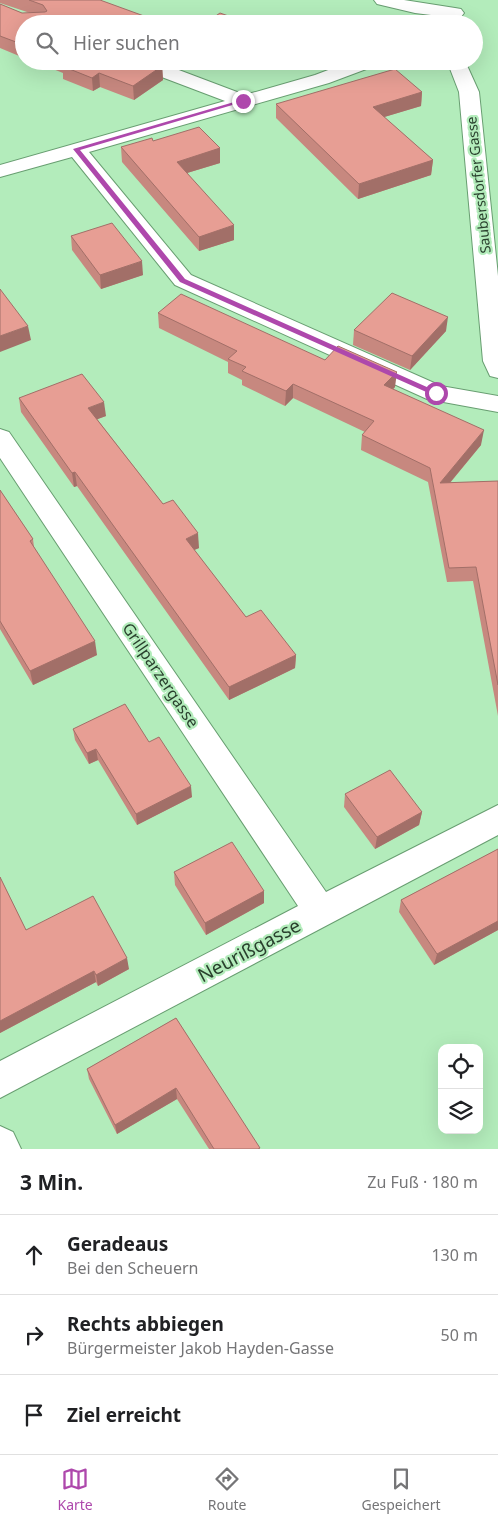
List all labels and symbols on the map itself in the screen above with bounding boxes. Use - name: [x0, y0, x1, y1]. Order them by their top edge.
- route end: [232, 90, 255, 113]
- street label: Saubersdorfer Gasse: [461, 116, 495, 254]
- route start: [425, 382, 448, 405]
- street label: Grillparzergasse: [118, 618, 204, 732]
- street label: Neurißgasse: [193, 912, 305, 988]

